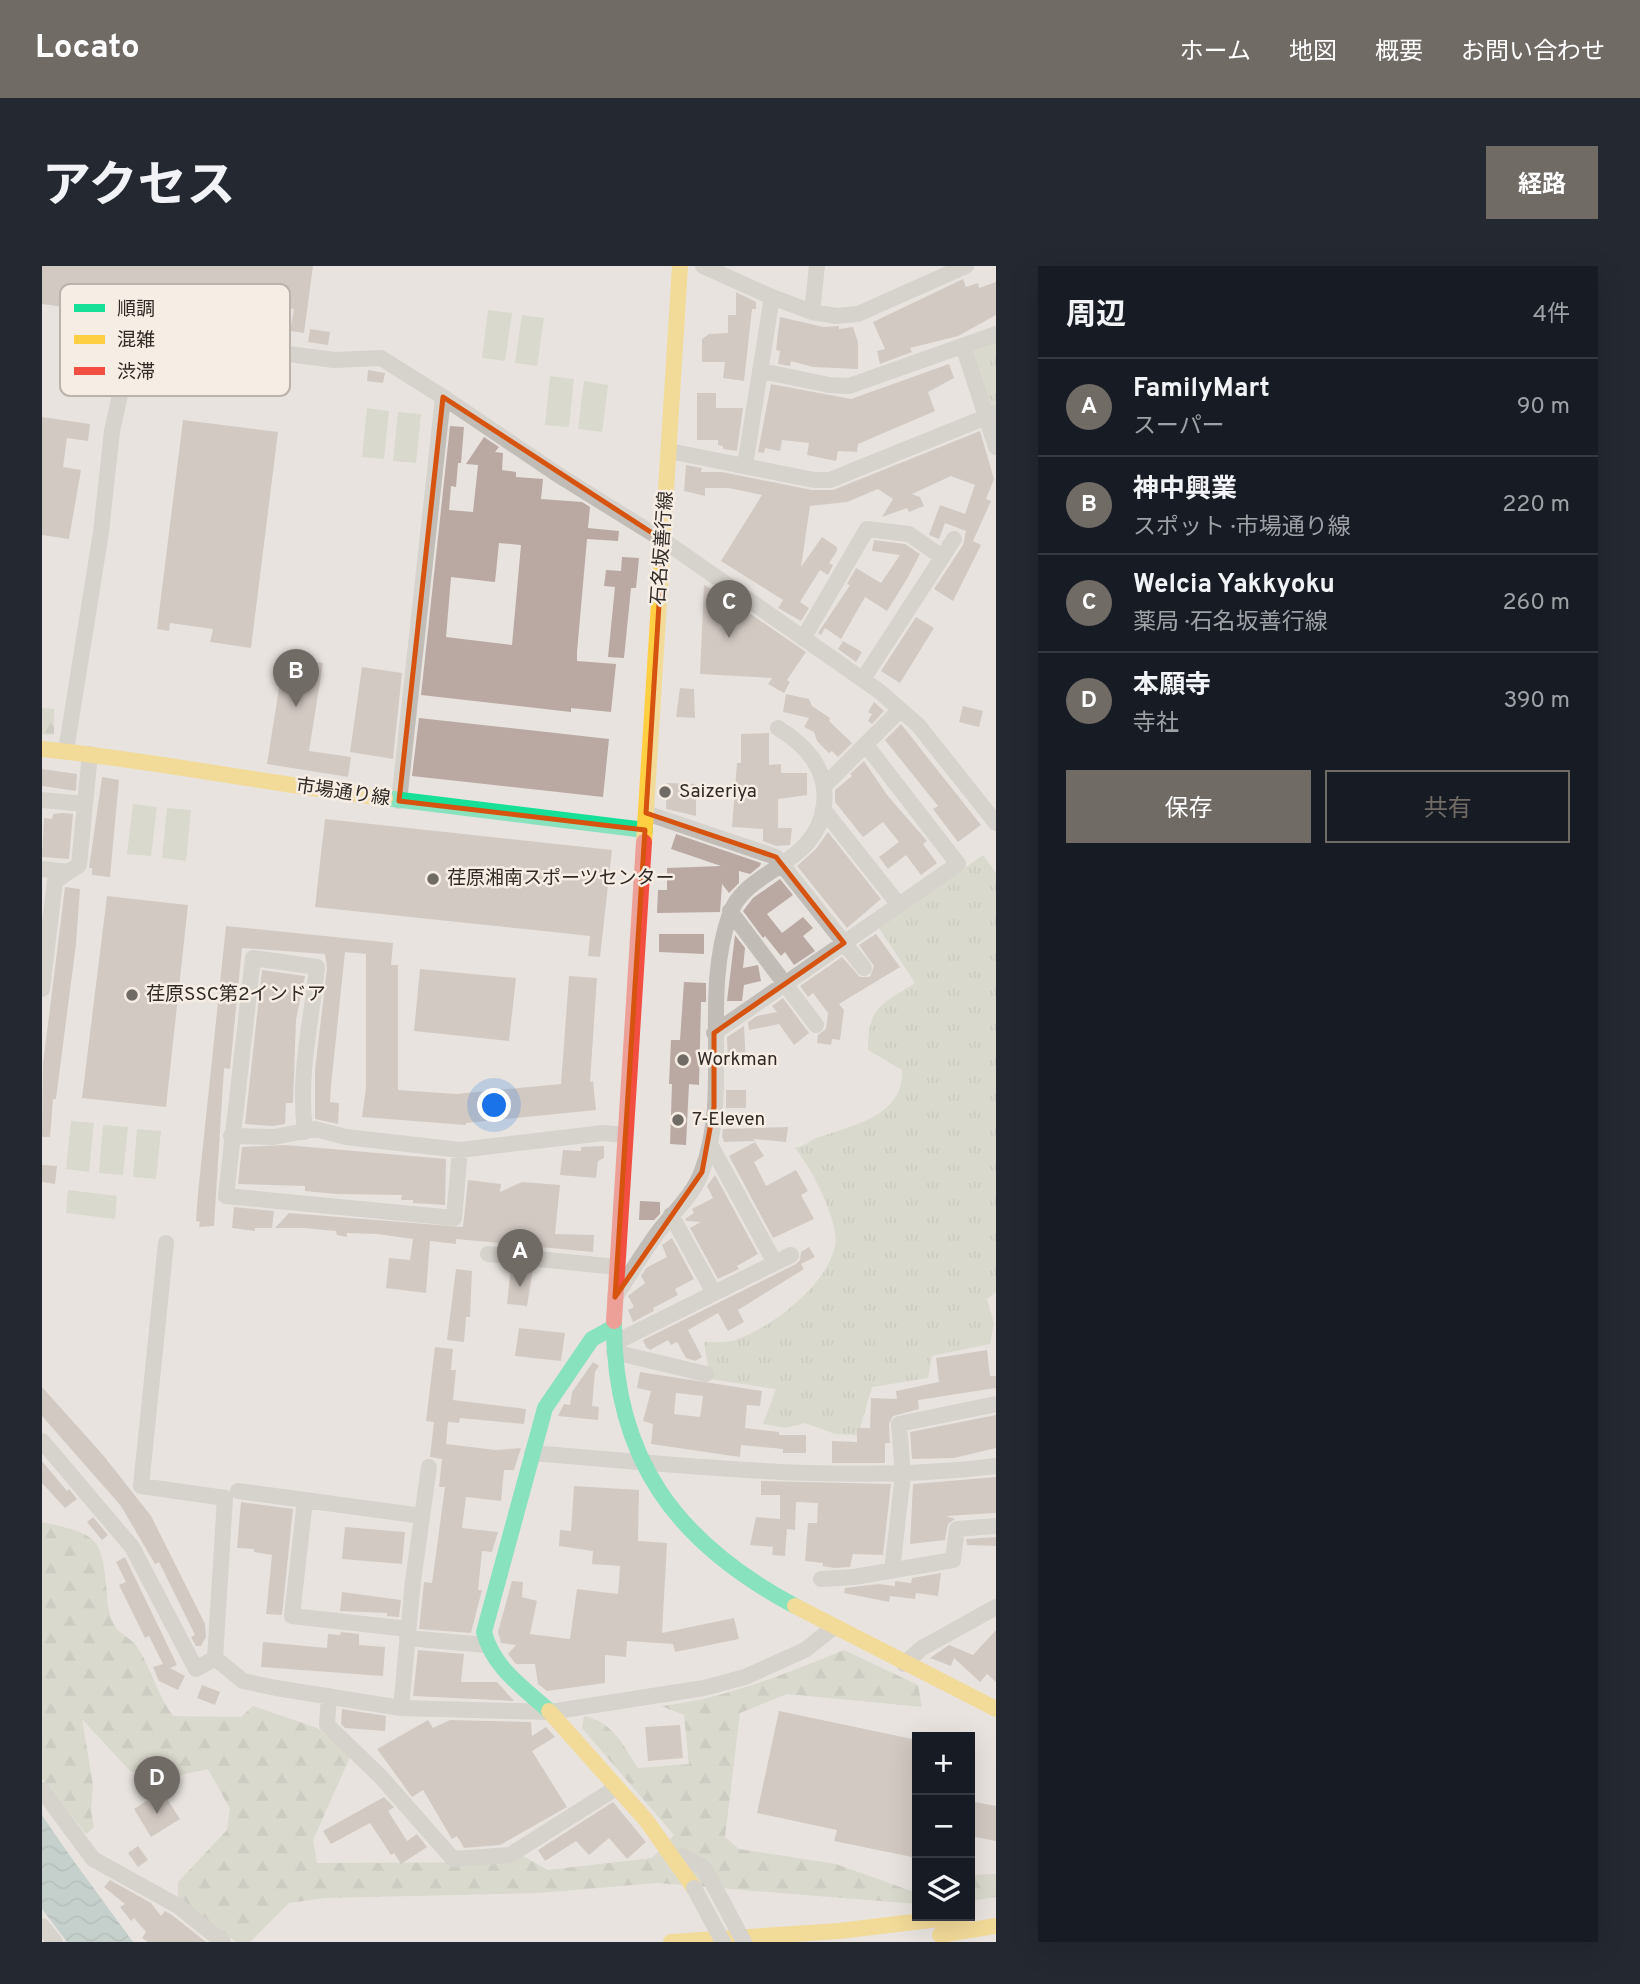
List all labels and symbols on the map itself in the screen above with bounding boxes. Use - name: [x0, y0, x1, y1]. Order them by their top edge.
- legend: [60, 284, 290, 396]
- text: 順調: [117, 298, 155, 322]
- text: 混雑: [117, 329, 155, 353]
- text: 渋滞: [117, 361, 155, 385]
- street label: 石名坂善行線: [647, 490, 679, 606]
- pin: C: [706, 580, 752, 638]
- pin: B: [273, 649, 319, 707]
- street label: 市場通り線: [294, 775, 392, 811]
- place label: Saizeriya: [679, 780, 757, 804]
- marker: Saizeriya: [657, 784, 673, 800]
- place label: 荏原湘南スポーツセンター: [447, 867, 675, 891]
- marker: 荏原湘南スポーツセンター: [425, 871, 441, 887]
- place label: 荏原SSC第2インドア: [146, 983, 326, 1007]
- marker: 荏原SSC第2インドア: [124, 987, 140, 1003]
- place label: Workman: [697, 1048, 778, 1072]
- marker: Workman: [675, 1052, 691, 1068]
- your location: [477, 1088, 511, 1122]
- place label: 7-Eleven: [692, 1108, 765, 1132]
- marker: 7-Eleven: [670, 1112, 686, 1128]
- pin: A: [497, 1229, 543, 1287]
- pin: D: [134, 1756, 180, 1814]

